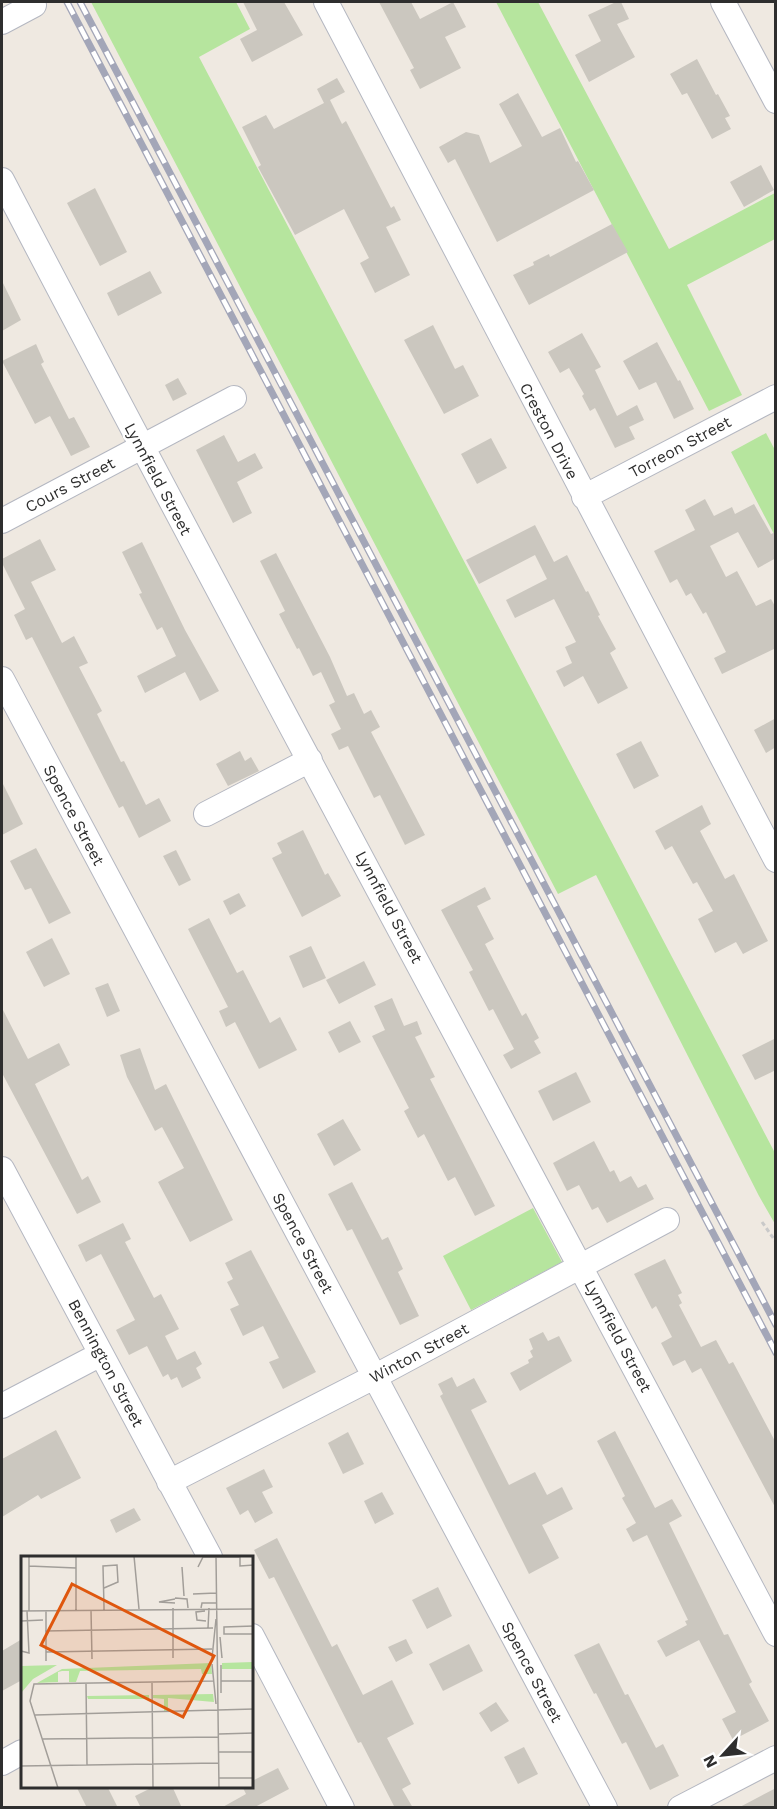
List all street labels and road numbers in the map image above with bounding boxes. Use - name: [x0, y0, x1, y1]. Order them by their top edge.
- street label: Creston Drive: [516, 380, 582, 482]
- street label: Torreon Street: [626, 412, 734, 482]
- street label: Lynnfield Street: [120, 420, 196, 539]
- street label: Cours Street: [22, 453, 118, 517]
- street label: Spence Street: [40, 761, 109, 869]
- street label: Lynnfield Street: [351, 848, 427, 967]
- street label: Spence Street: [269, 1189, 338, 1297]
- street label: Lynnfield Street: [580, 1277, 656, 1396]
- street label: Bennington Street: [64, 1296, 148, 1430]
- street label: Winton Street: [366, 1319, 472, 1387]
- street label: Spence Street: [498, 1618, 567, 1726]

